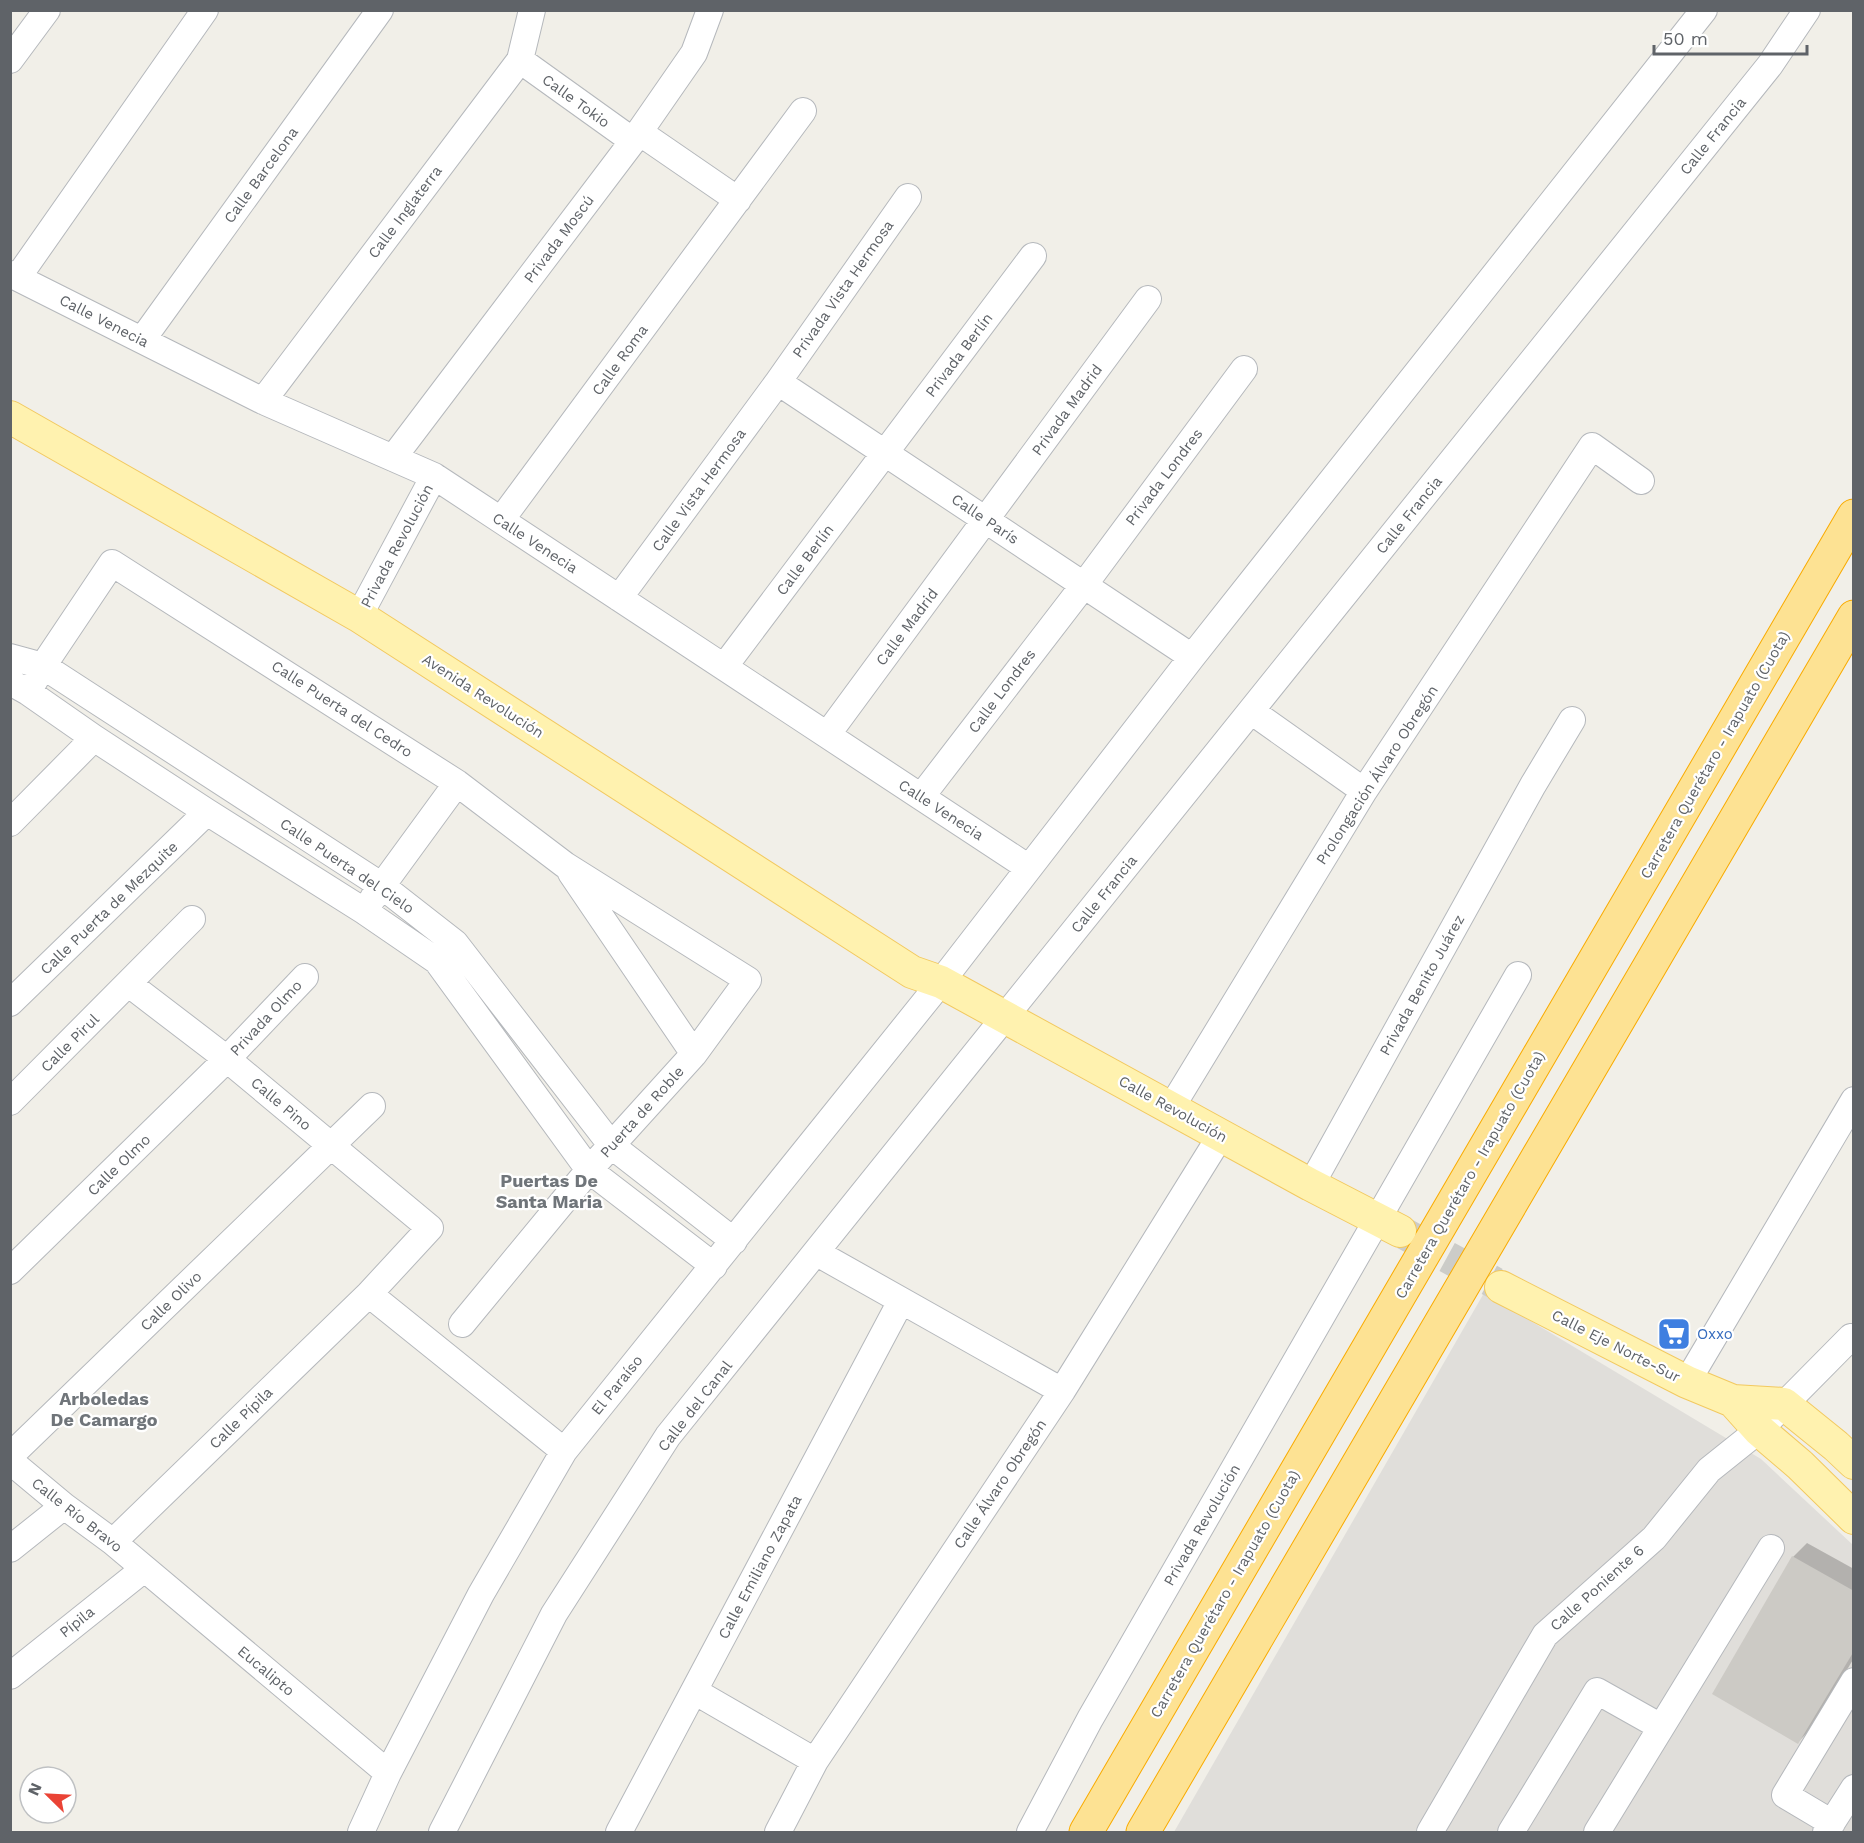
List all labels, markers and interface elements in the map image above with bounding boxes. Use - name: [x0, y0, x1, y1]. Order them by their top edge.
- scale bar: [1654, 18, 1807, 56]
- text: 50 m: [1663, 28, 1708, 49]
- street label: Calle Tokio: [539, 70, 613, 132]
- street label: Calle Francia: [1676, 93, 1750, 179]
- street label: Calle Barcelona: [220, 123, 302, 227]
- street label: Calle Inglaterra: [364, 162, 446, 262]
- street label: Privada Moscú: [520, 192, 598, 286]
- street label: Privada Vista Hermosa: [789, 216, 898, 361]
- street label: Calle Venecia: [56, 291, 152, 351]
- street label: Privada Berlín: [922, 309, 996, 401]
- street label: Calle Roma: [588, 321, 652, 399]
- street label: Privada Madrid: [1028, 361, 1106, 459]
- street label: Calle Vista Hermosa: [648, 425, 750, 555]
- street label: Privada Londres: [1122, 425, 1206, 529]
- street label: Calle Francia: [1372, 472, 1446, 558]
- street label: Privada Revolución: [357, 481, 437, 611]
- street label: Calle París: [948, 490, 1022, 548]
- street label: Calle Venecia: [489, 509, 581, 577]
- street label: Calle Berlín: [772, 521, 838, 599]
- street label: Calle Madrid: [872, 585, 942, 669]
- street label: Carretera Querétaro - Irapuato (Cuota): [1636, 628, 1794, 882]
- street label: Calle Londres: [965, 645, 1040, 737]
- street label: Avenida Revolución: [419, 650, 547, 742]
- street label: Calle Puerta del Cedro: [268, 657, 416, 761]
- street label: Prolongación Álvaro Obregón: [1312, 682, 1442, 868]
- street label: Calle Venecia: [895, 776, 987, 844]
- street label: Calle Puerta del Cielo: [277, 814, 417, 918]
- street label: Calle Puerta de Mezquite: [37, 838, 181, 978]
- street label: Calle Francia: [1067, 851, 1141, 937]
- street label: Privada Benito Juárez: [1376, 911, 1468, 1059]
- street label: Privada Olmo: [226, 976, 306, 1060]
- street label: Calle Pirul: [37, 1010, 103, 1076]
- street label: Carretera Querétaro - Irapuato (Cuota): [1391, 1048, 1549, 1302]
- street label: Puerta de Roble: [596, 1063, 688, 1161]
- street label: Calle Revolución: [1116, 1072, 1230, 1146]
- street label: Calle Pino: [247, 1074, 315, 1134]
- street label: Calle Olmo: [84, 1130, 154, 1200]
- district label: Puertas De Santa Maria: [496, 1170, 603, 1212]
- street label: Calle Olivo: [137, 1267, 205, 1335]
- street label: Calle Eje Norte-Sur: [1549, 1306, 1683, 1386]
- supermarket icon: Oxxo: [1656, 1316, 1692, 1352]
- place label: Oxxo: [1697, 1325, 1733, 1343]
- street label: El Paraíso: [587, 1351, 647, 1419]
- street label: Calle del Canal: [654, 1357, 736, 1455]
- street label: Calle Pípila: [205, 1383, 277, 1453]
- district label: Arboledas De Camargo: [51, 1388, 158, 1430]
- street label: Calle Álvaro Obregón: [950, 1416, 1050, 1552]
- street label: Privada Revolución: [1160, 1461, 1244, 1589]
- street label: Carretera Querétaro - Irapuato (Cuota): [1146, 1467, 1304, 1721]
- street label: Calle Río Bravo: [28, 1474, 126, 1556]
- street label: Calle Emiliano Zapata: [714, 1492, 806, 1642]
- street label: Calle Poniente 6: [1546, 1541, 1648, 1635]
- street label: Pípila: [56, 1602, 98, 1641]
- street label: Eucalipto: [234, 1642, 298, 1700]
- north arrow: [18, 1765, 78, 1825]
- text: N: [24, 1780, 46, 1798]

